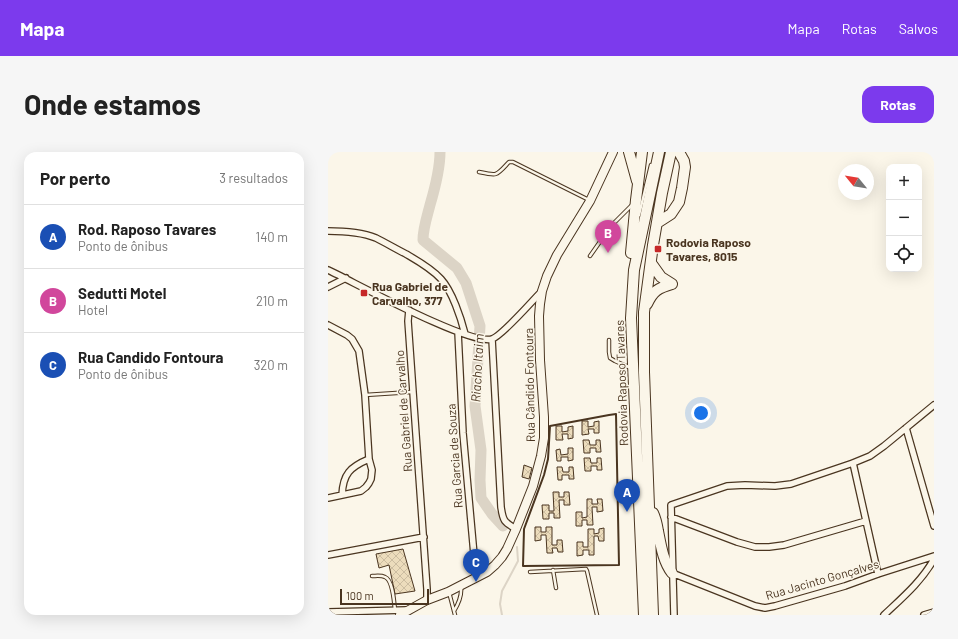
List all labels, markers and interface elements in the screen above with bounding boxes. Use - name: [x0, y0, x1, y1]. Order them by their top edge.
- text: Mapa: [20, 17, 64, 40]
- text: Mapa: [788, 20, 820, 37]
- text: Rotas: [842, 20, 877, 37]
- text: Salvos: [899, 20, 938, 37]
- button: Rotas: [862, 86, 934, 123]
- text: Onde estamos: [24, 87, 201, 121]
- north arrow: [838, 164, 874, 200]
- map controls: [886, 164, 922, 272]
- button: +: [886, 164, 922, 200]
- text: Por perto: [40, 168, 110, 188]
- text: 3 resultados: [219, 170, 288, 186]
- button: −: [886, 200, 922, 236]
- text: Rod. Raposo Tavares: [78, 220, 216, 238]
- pin: B: [595, 220, 621, 253]
- text: A: [49, 229, 57, 245]
- text: 140 m: [256, 229, 288, 245]
- place label: Rodovia Raposo Tavares, 8015: [666, 235, 751, 263]
- button: locate: [886, 236, 922, 272]
- text: Ponto de ônibus: [78, 238, 168, 254]
- marker: Rodovia Raposo Tavares, 8015: [653, 244, 663, 254]
- place label: Rua Gabriel de Carvalho, 377: [372, 279, 448, 307]
- text: Sedutti Motel: [78, 284, 166, 302]
- marker: Rua Gabriel de Carvalho, 377: [359, 288, 369, 298]
- text: B: [49, 293, 57, 309]
- text: 210 m: [256, 293, 288, 309]
- text: Hotel: [78, 302, 108, 318]
- street label: Rodovia Raposo Tavares: [612, 320, 630, 446]
- street label: Rua Cândido Fontoura: [521, 328, 537, 442]
- water label: Riacho Itaim: [467, 333, 487, 403]
- text: Rua Candido Fontoura: [78, 348, 223, 366]
- street label: Rua Gabriel de Carvalho: [392, 350, 414, 472]
- text: C: [49, 357, 57, 373]
- text: 320 m: [254, 357, 288, 373]
- text: Ponto de ônibus: [78, 366, 168, 382]
- street label: Rua Garcia de Souza: [443, 403, 465, 509]
- your location: [691, 403, 711, 423]
- pin: A: [614, 479, 640, 512]
- pin: C: [463, 549, 489, 582]
- street label: Rua Jacinto Gonçalves: [764, 556, 880, 602]
- scale bar: [340, 587, 429, 606]
- text: 100 m: [346, 589, 374, 602]

